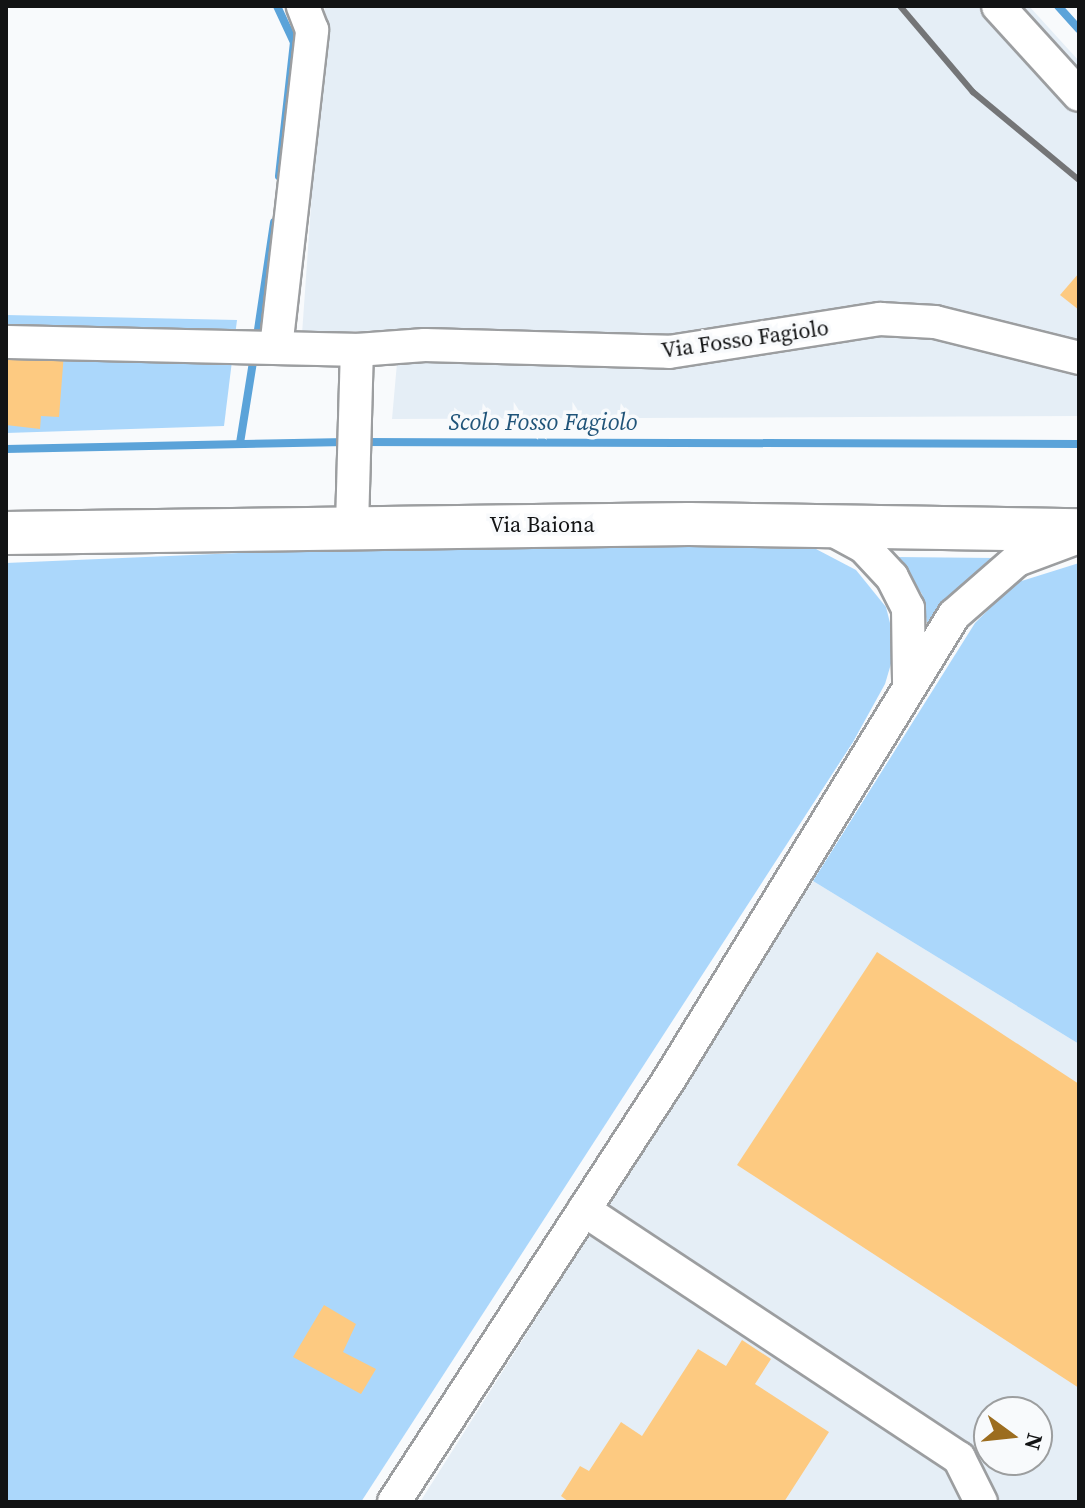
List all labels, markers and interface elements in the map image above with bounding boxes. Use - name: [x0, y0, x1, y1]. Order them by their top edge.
- street label: Via Fosso Fagiolo: [660, 314, 830, 364]
- water label: Scolo Fosso Fagiolo: [449, 408, 637, 436]
- street label: Via Baiona: [489, 512, 595, 538]
- north arrow: [973, 1396, 1053, 1476]
- text: N: [1018, 1430, 1051, 1453]

